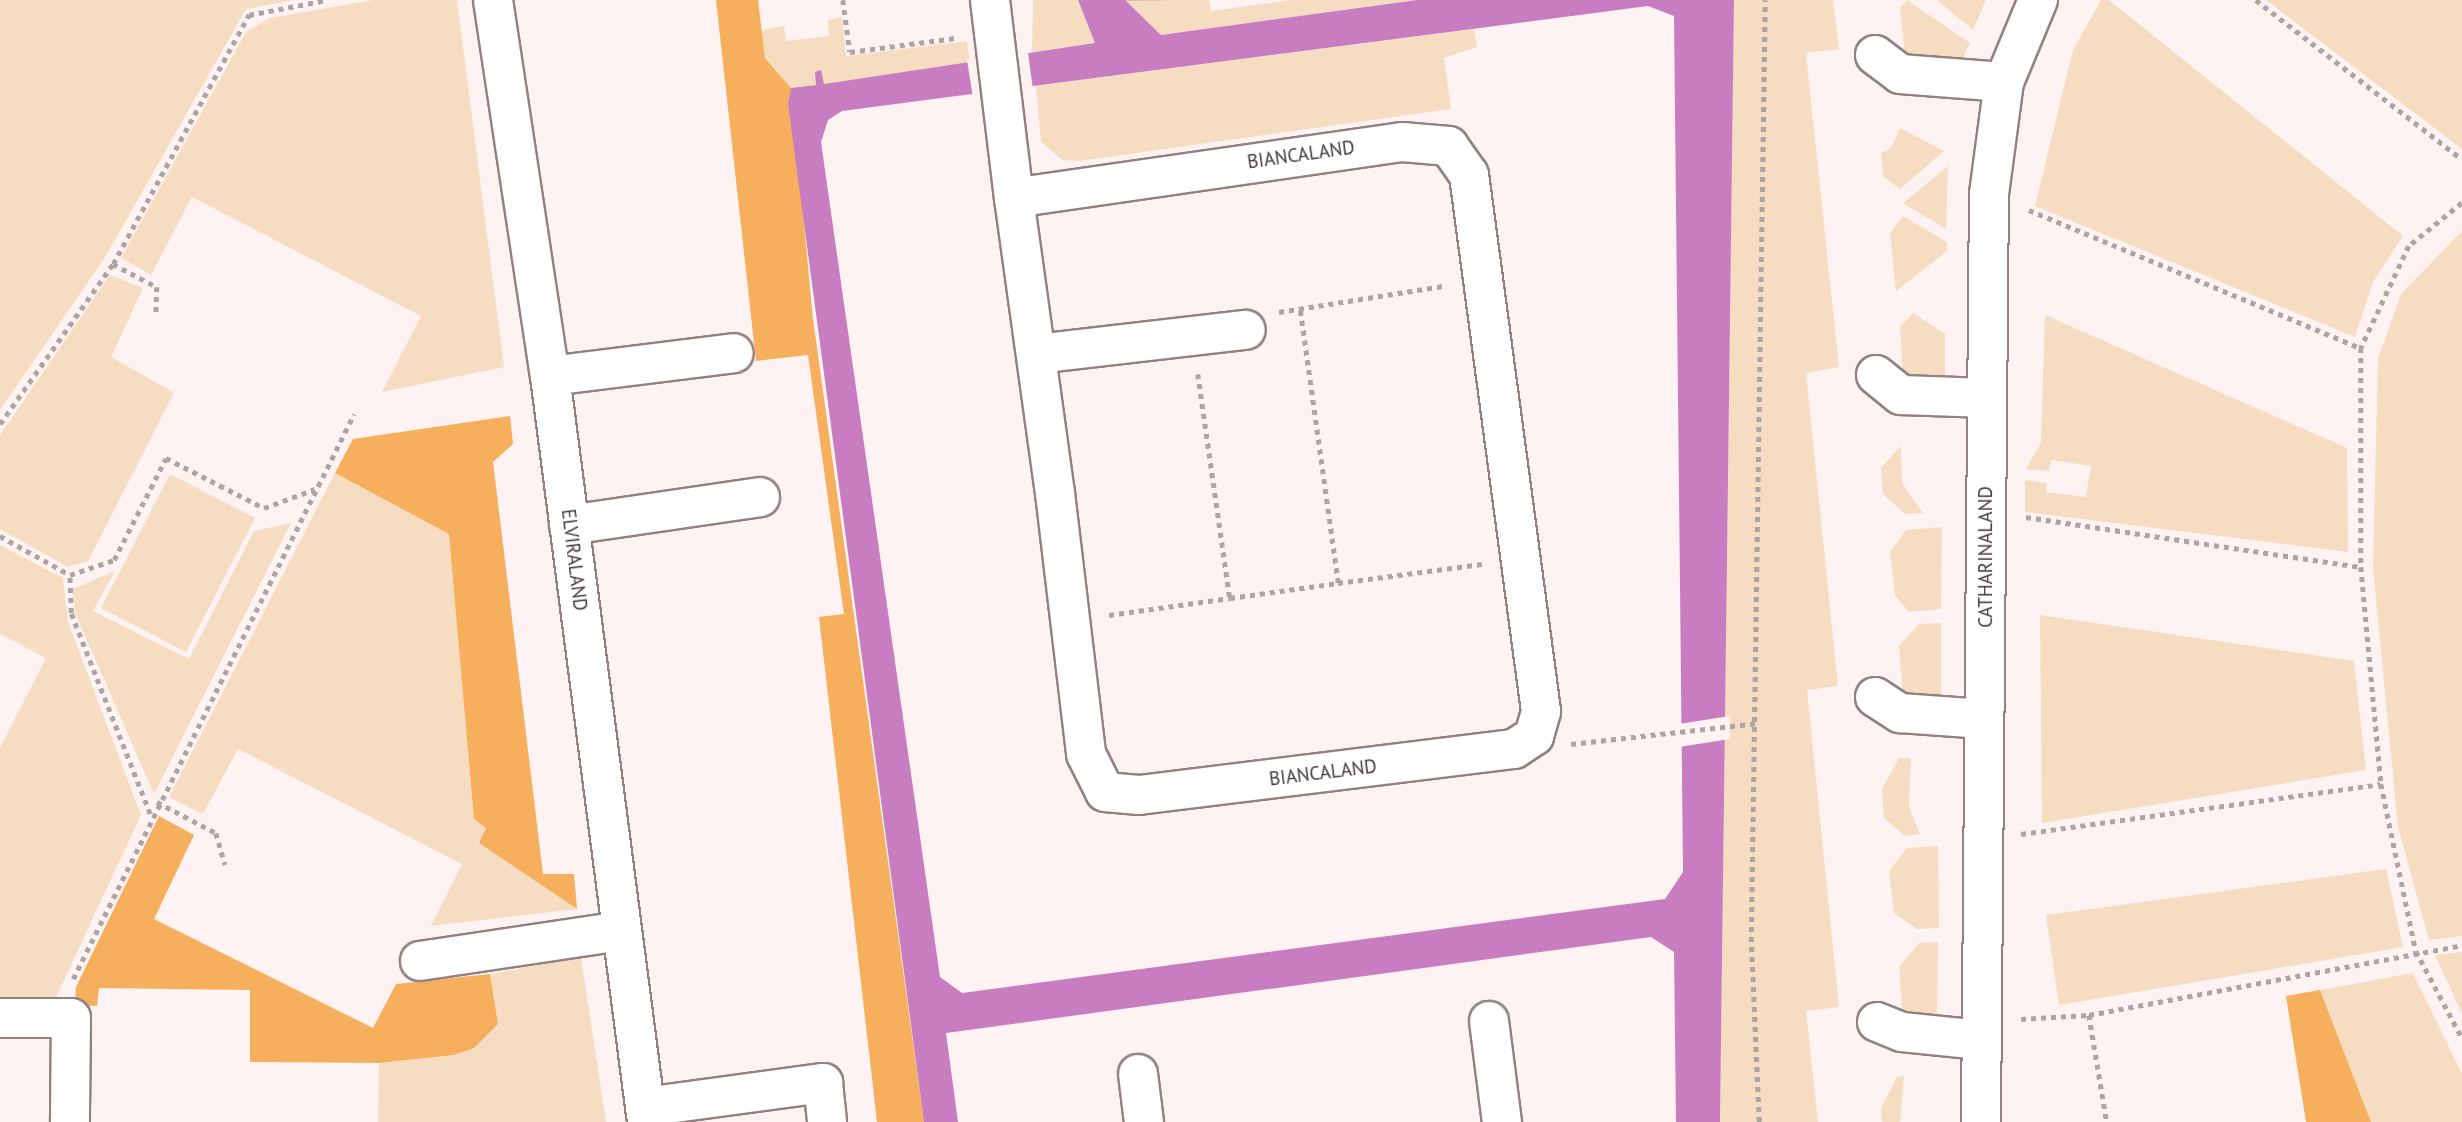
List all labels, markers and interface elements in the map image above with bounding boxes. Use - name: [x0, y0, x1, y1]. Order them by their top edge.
- street label: BIANCALAND: [1246, 136, 1356, 174]
- street label: CATHARINALAND: [1975, 486, 1997, 628]
- street label: ELVIRALAND: [556, 508, 592, 612]
- street label: BIANCALAND: [1268, 755, 1378, 791]

